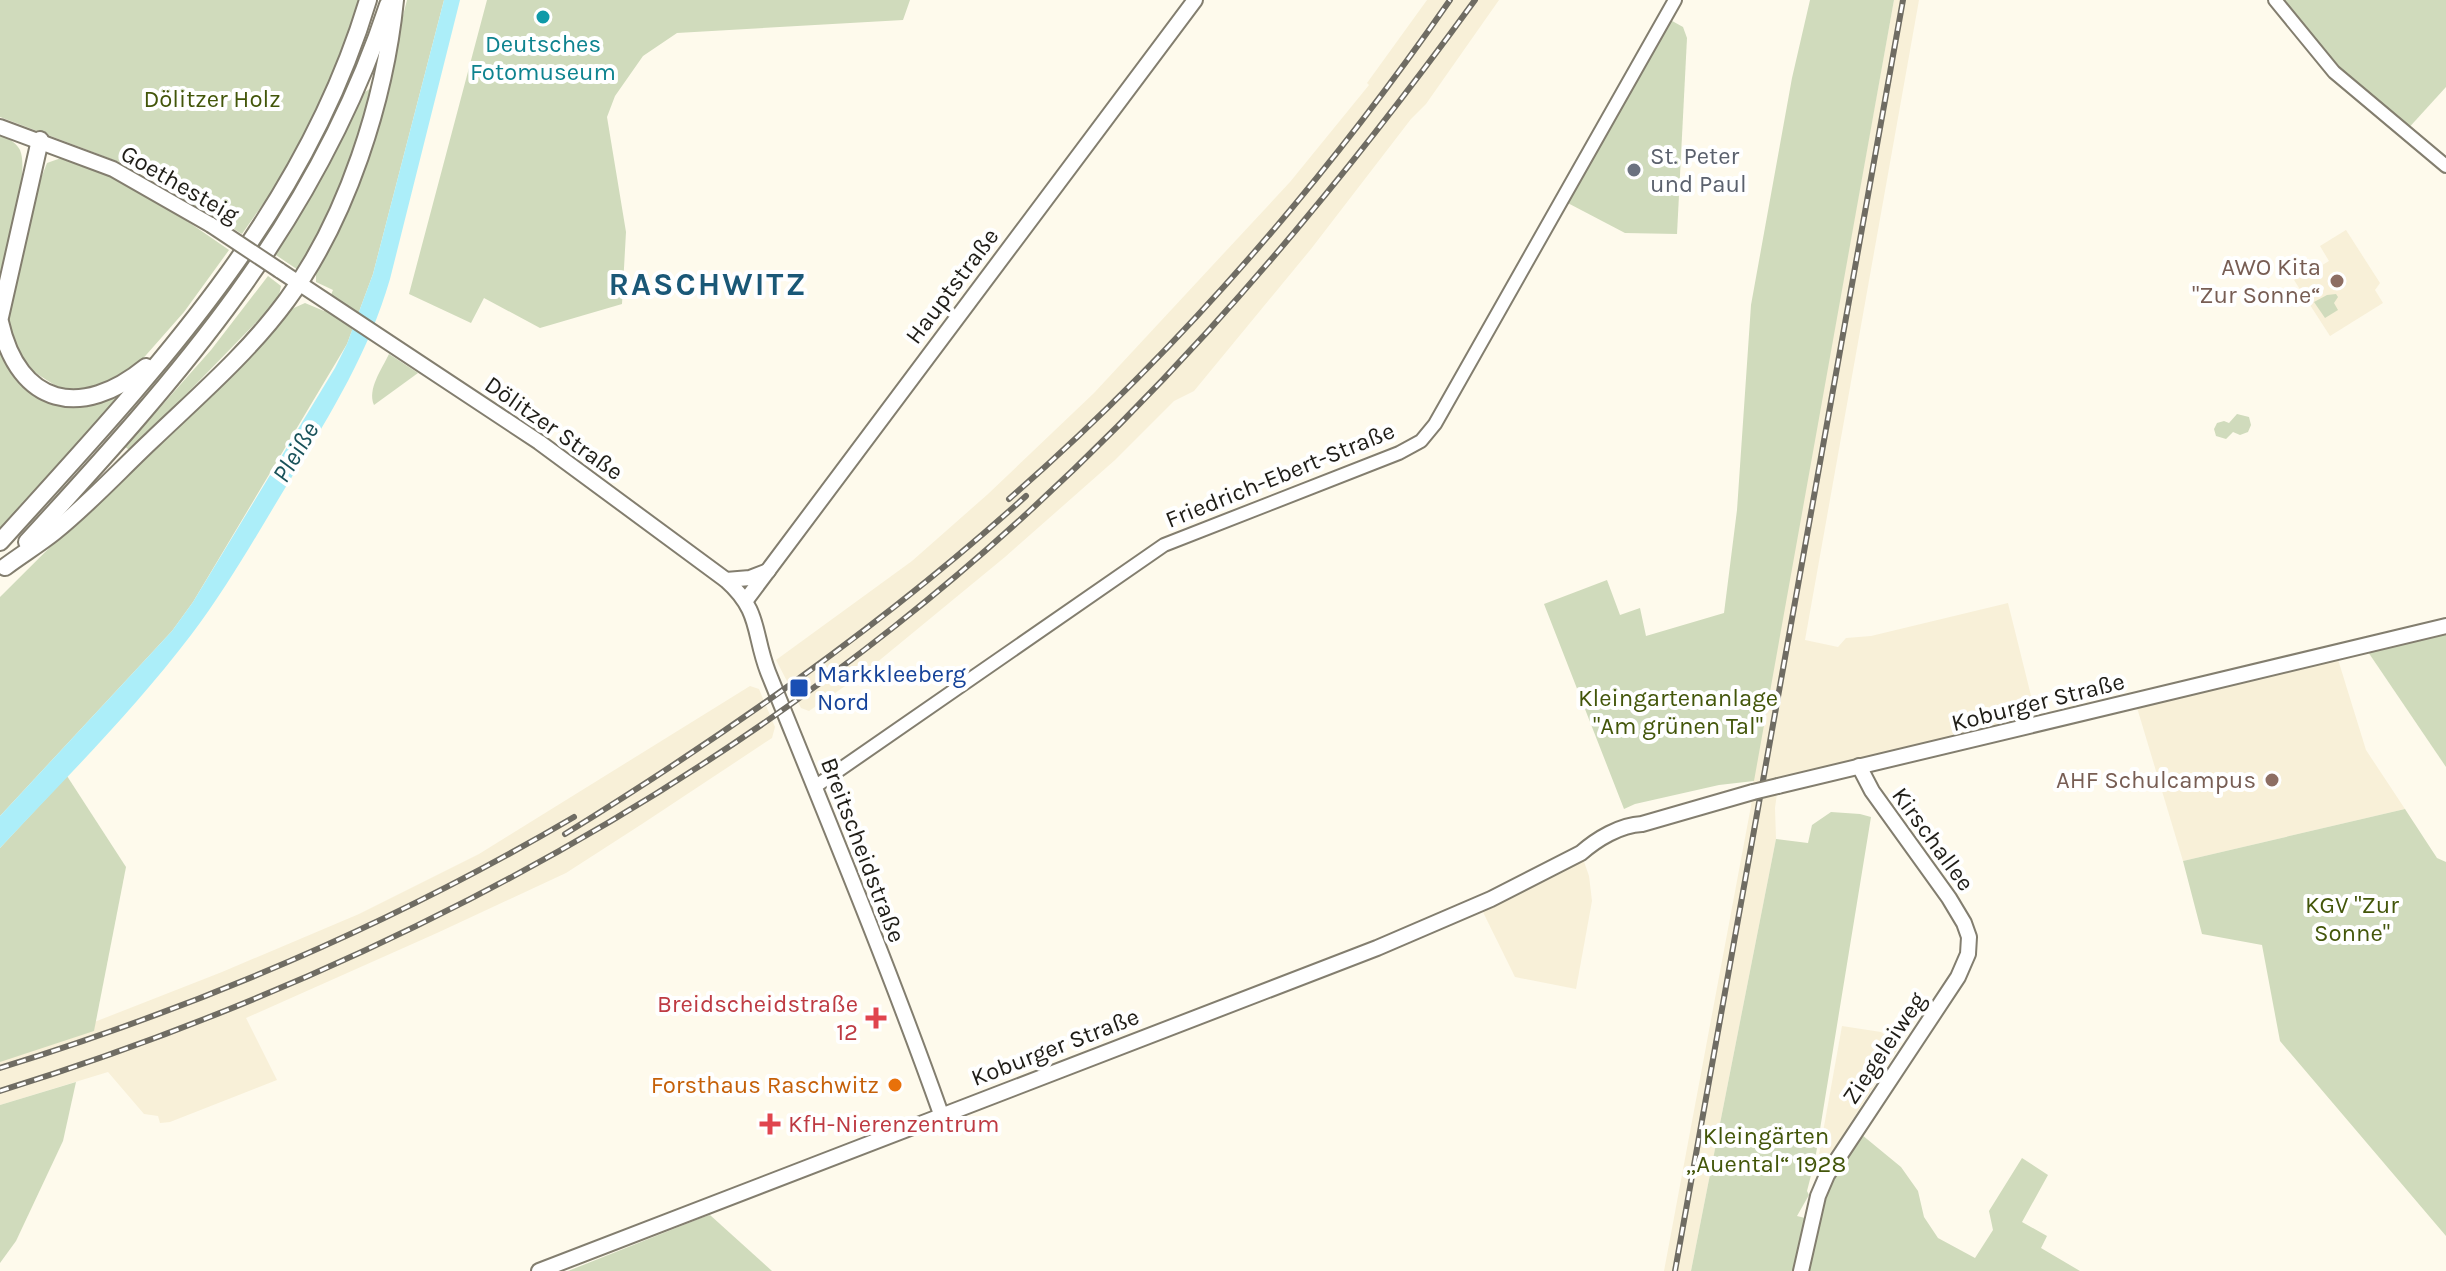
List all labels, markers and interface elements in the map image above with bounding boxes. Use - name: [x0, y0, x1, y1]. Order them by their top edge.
- marker: Deutsches Fotomuseum: [534, 8, 552, 26]
- place label: Deutsches Fotomuseum: [470, 30, 616, 86]
- park label: Dölitzer Holz: [143, 85, 281, 113]
- street label: Goethesteig: [116, 139, 244, 229]
- place label: St. Peter und Paul: [1650, 142, 1747, 198]
- marker: St. Peter und Paul: [1625, 161, 1643, 179]
- street label: Hauptstraße: [899, 223, 1005, 349]
- place label: AWO Kita "Zur Sonne“: [2192, 253, 2321, 309]
- district label: RASCHWITZ: [608, 266, 808, 303]
- marker: AWO Kita "Zur Sonne“: [2328, 272, 2346, 290]
- street label: Dölitzer Straße: [479, 370, 629, 486]
- water label: Pleiße: [265, 416, 325, 488]
- street label: Friedrich-Ebert-Straße: [1161, 416, 1399, 534]
- place label: Markkleeberg Nord: [817, 660, 966, 716]
- street label: Koburger Straße: [1949, 667, 2127, 737]
- marker: Markkleeberg Nord: [788, 677, 810, 699]
- park label: Kleingartenanlage "Am grünen Tal": [1578, 684, 1778, 740]
- street label: Breitscheidstraße: [815, 754, 911, 946]
- place label: AHF Schulcampus: [2056, 766, 2256, 794]
- marker: AHF Schulcampus: [2263, 771, 2281, 789]
- street label: Kirschallee: [1886, 782, 1980, 896]
- park label: KGV "Zur Sonne": [2305, 891, 2399, 947]
- street label: Ziegeleiweg: [1836, 986, 1932, 1109]
- place label: Breidscheidstraße 12: [657, 990, 858, 1046]
- street label: Koburger Straße: [967, 1002, 1143, 1092]
- marker: Breidscheidstraße 12: [865, 1007, 887, 1029]
- place label: Forsthaus Raschwitz: [651, 1071, 879, 1099]
- marker: Forsthaus Raschwitz: [886, 1076, 904, 1094]
- place label: KfH-Nierenzentrum: [788, 1110, 999, 1138]
- marker: KfH-Nierenzentrum: [759, 1113, 781, 1135]
- park label: Kleingärten „Auental“ 1928: [1686, 1122, 1846, 1178]

